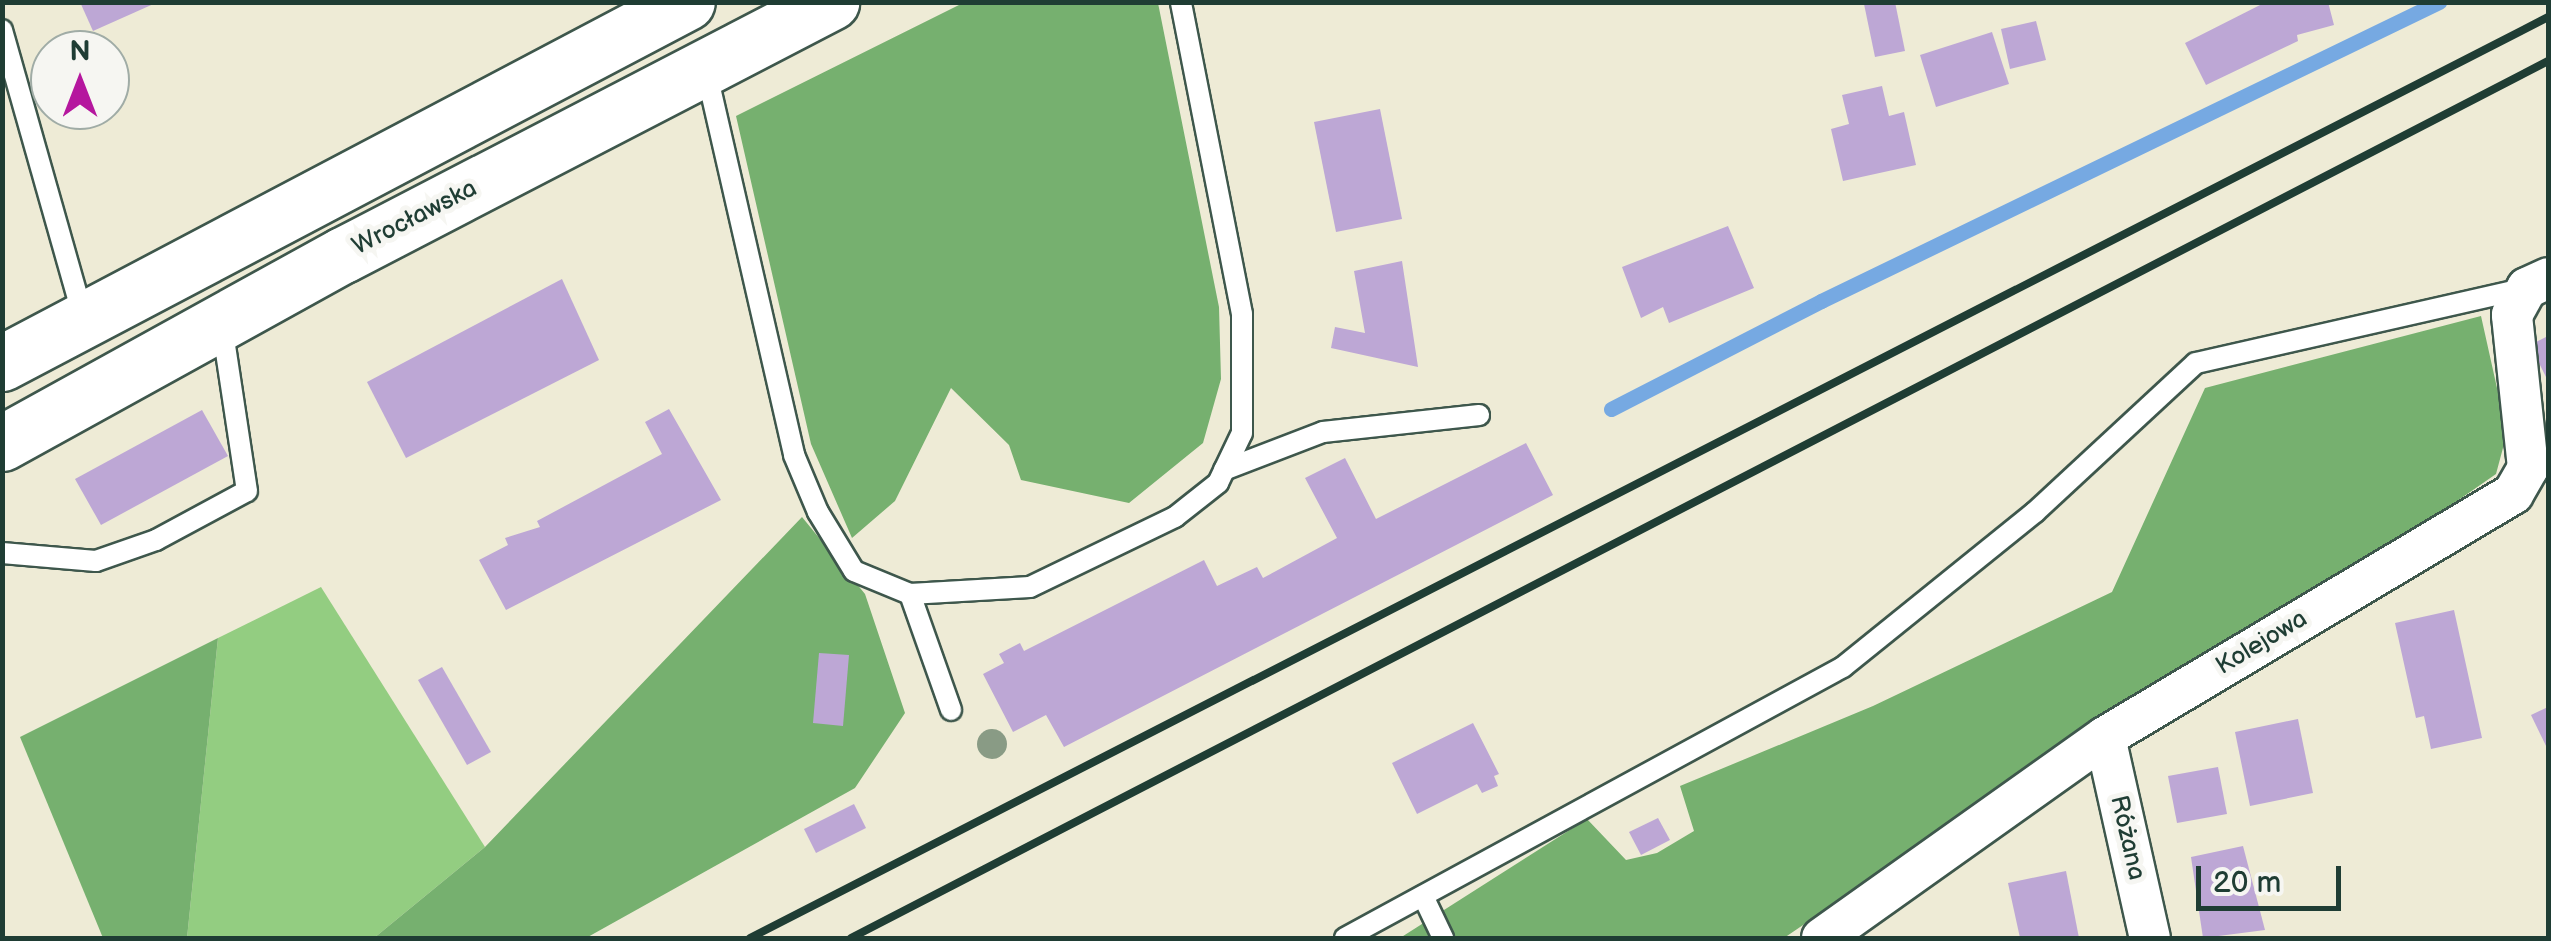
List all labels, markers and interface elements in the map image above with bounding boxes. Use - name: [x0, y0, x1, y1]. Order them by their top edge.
- north arrow: [30, 30, 130, 130]
- text: N: [69, 35, 91, 68]
- street label: Wrocławska: [348, 174, 482, 262]
- street label: Kolejowa: [2211, 604, 2313, 682]
- street label: Różana: [2103, 793, 2151, 883]
- scale bar: [2201, 846, 2346, 908]
- text: 20 m: [2213, 865, 2281, 901]

